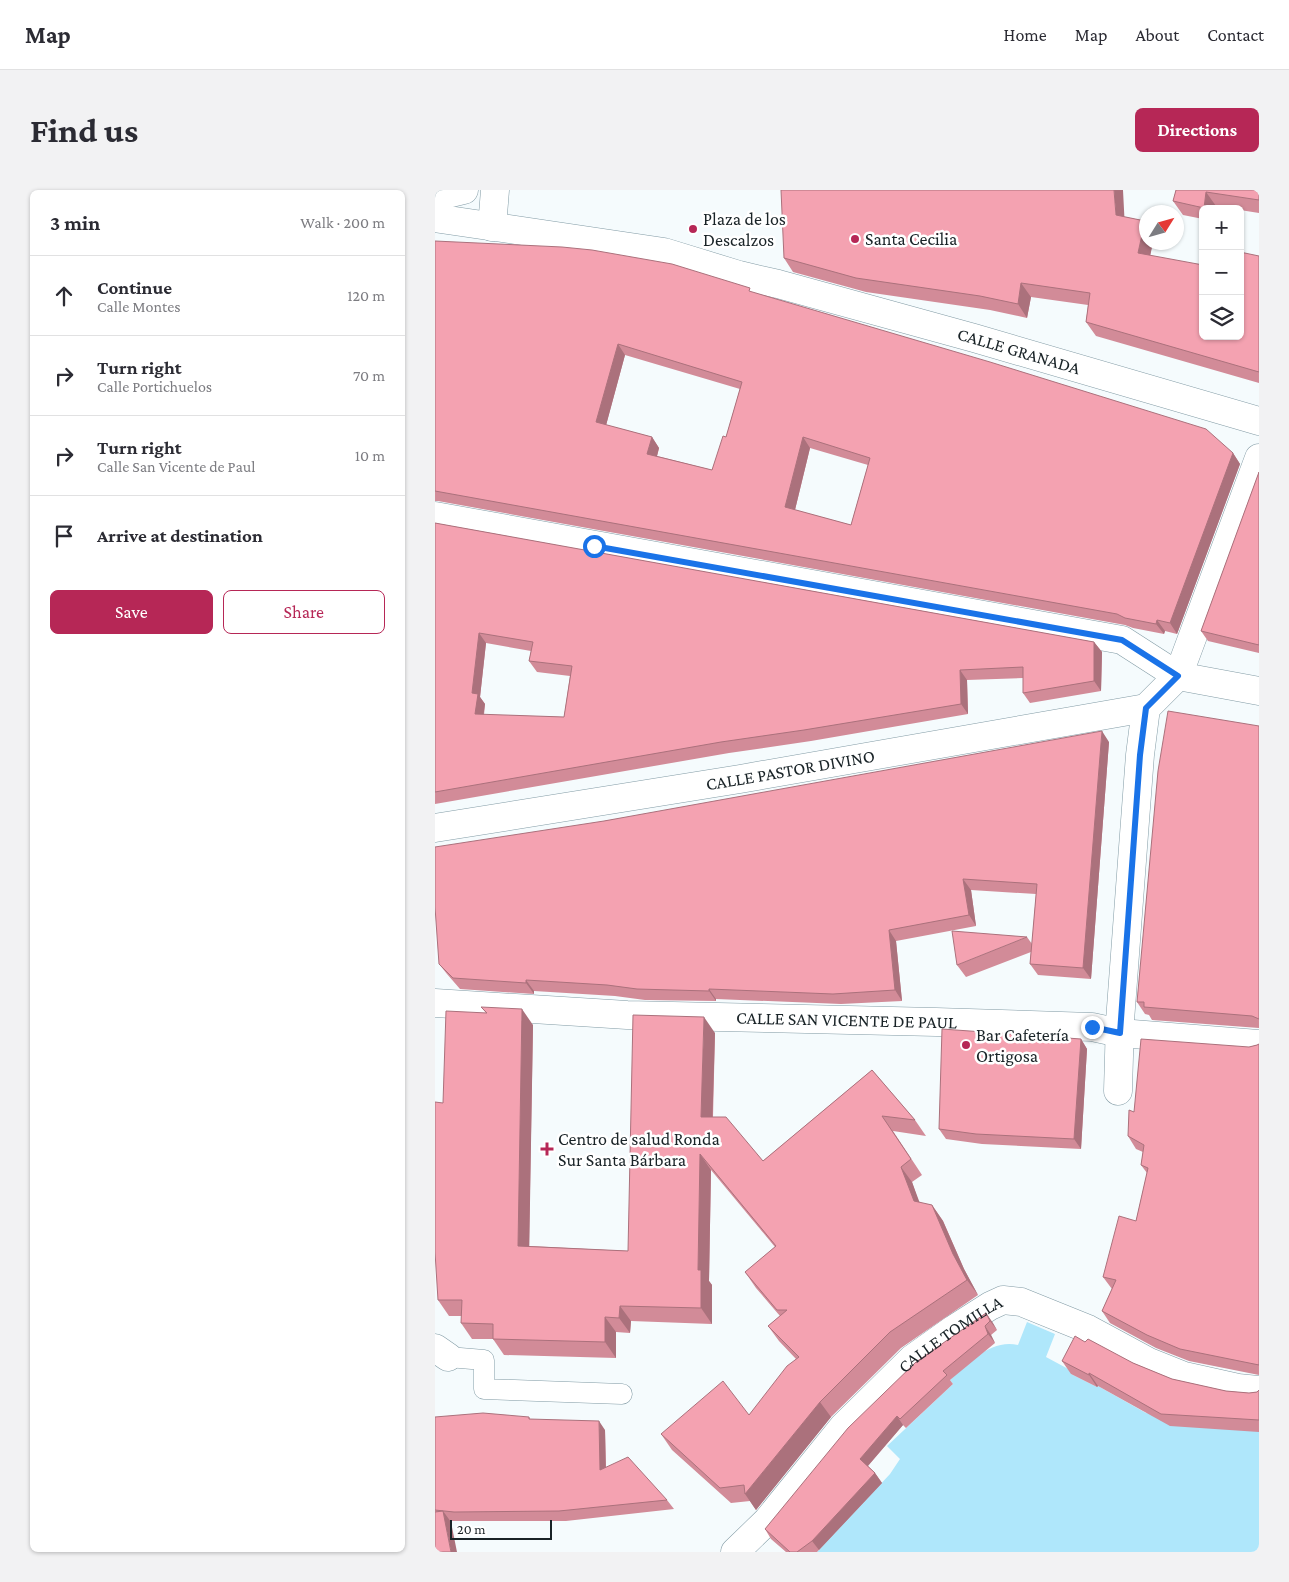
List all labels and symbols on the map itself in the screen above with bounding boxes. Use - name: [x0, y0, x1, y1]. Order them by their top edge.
- north arrow: [1139, 205, 1184, 250]
- place label: Plaza de los Descalzos: [703, 209, 786, 250]
- marker: Plaza de los Descalzos: [687, 223, 699, 235]
- place label: Santa Cecilia: [865, 229, 957, 249]
- marker: Santa Cecilia: [849, 233, 861, 245]
- street label: CALLE GRANADA: [955, 324, 1083, 379]
- route start: [583, 535, 606, 558]
- street label: CALLE PASTOR DIVINO: [704, 746, 876, 794]
- street label: CALLE SAN VICENTE DE PAUL: [736, 1007, 957, 1033]
- route end: [1081, 1016, 1104, 1039]
- place label: Bar Cafetería Ortigosa: [976, 1025, 1069, 1066]
- marker: Bar Cafetería Ortigosa: [960, 1039, 972, 1051]
- place label: Centro de salud Ronda Sur Santa Bárbara: [558, 1129, 720, 1170]
- marker: Centro de salud Ronda Sur Santa Bárbara: [540, 1142, 554, 1156]
- street label: CALLE TOMILLA: [894, 1291, 1006, 1377]
- scale bar: [450, 1517, 553, 1540]

